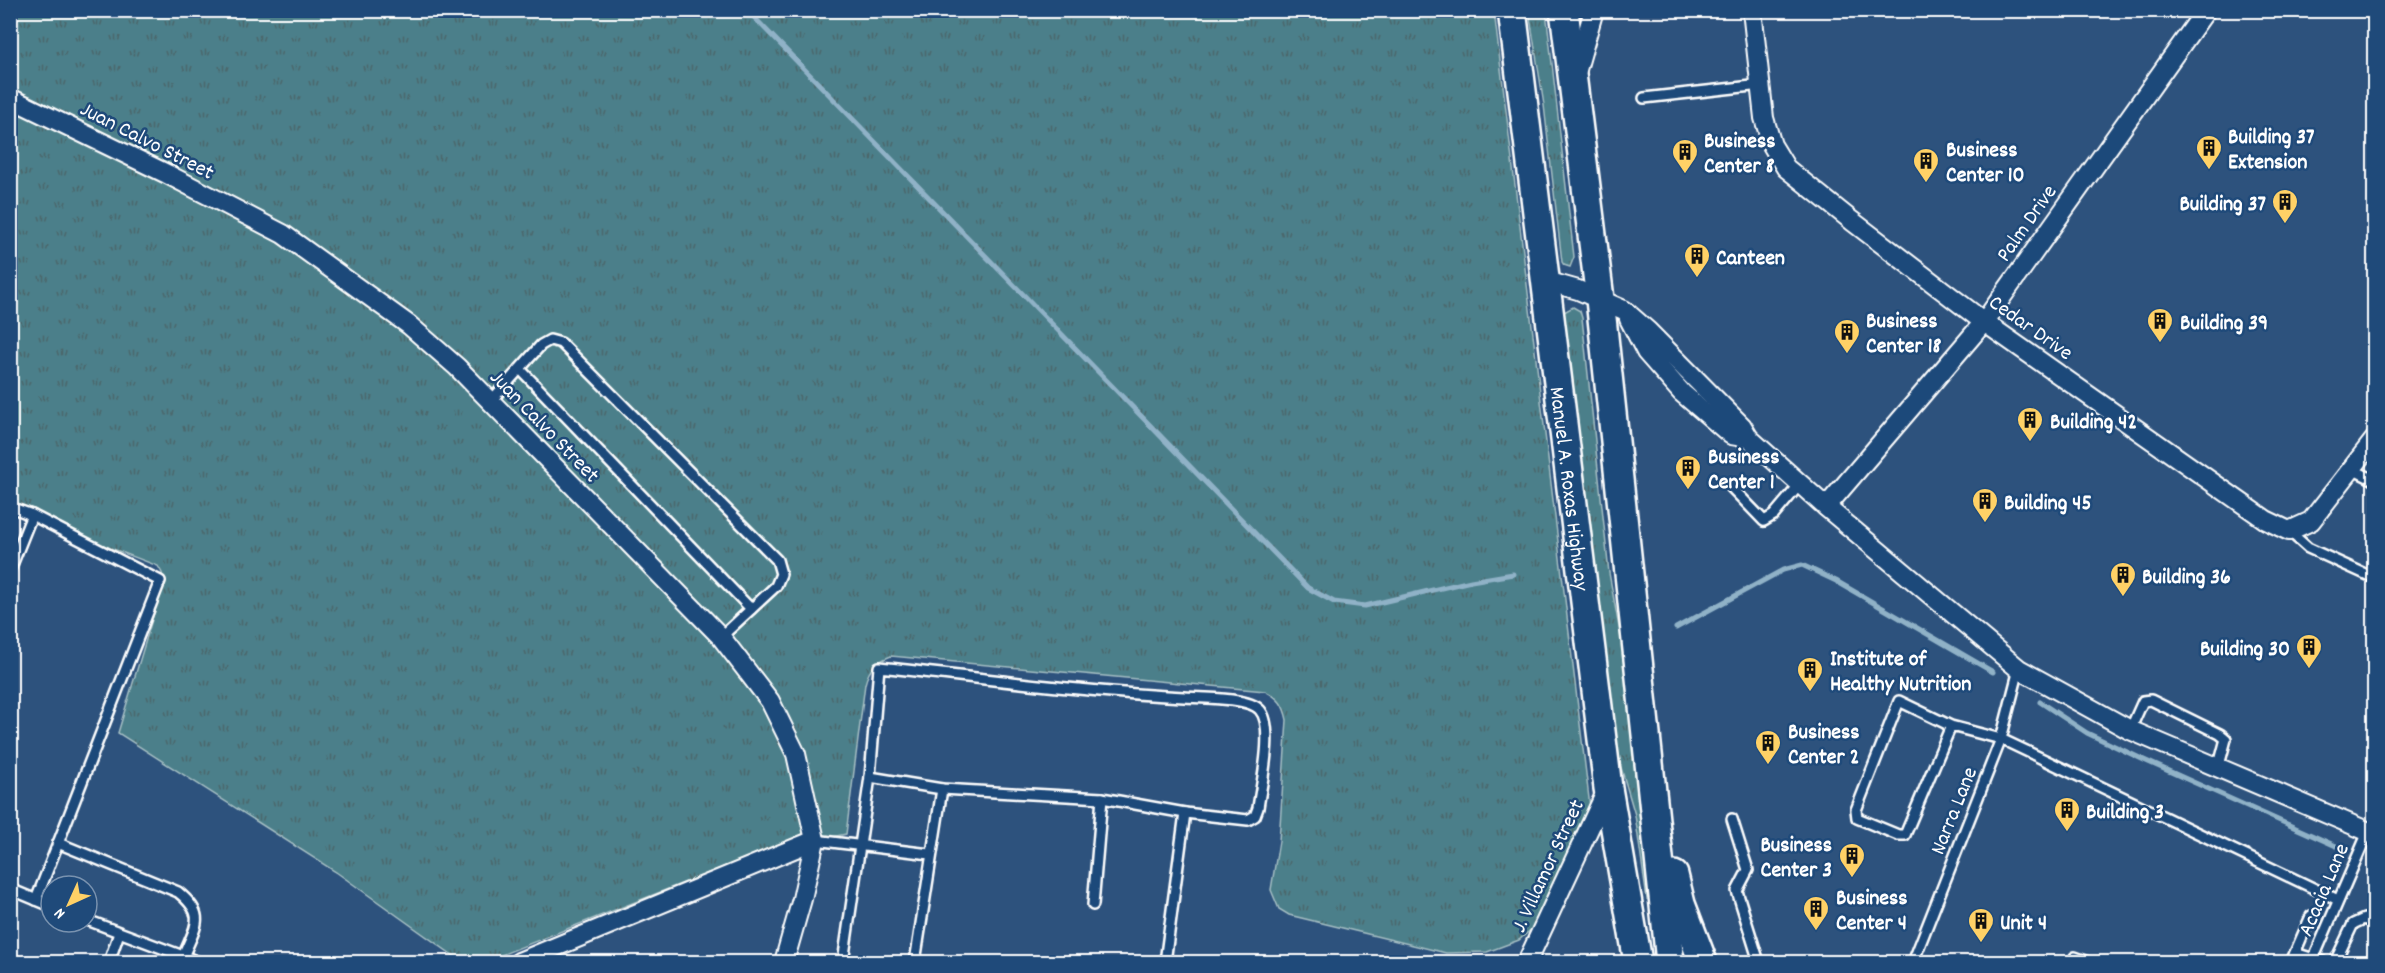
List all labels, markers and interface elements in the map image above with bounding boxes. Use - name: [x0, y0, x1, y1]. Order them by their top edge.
- street label: Juan Calvo Street: [74, 95, 219, 189]
- place label: Building 37 Extension: [2228, 123, 2315, 179]
- place label: Business Center 8: [1704, 127, 1776, 183]
- building icon: Building 37 Extension: [2194, 133, 2224, 171]
- place label: Business Center 10: [1946, 136, 2025, 192]
- building icon: Business Center 8: [1670, 137, 1700, 175]
- building icon: Business Center 10: [1911, 146, 1941, 184]
- street label: Palm Drive: [1990, 179, 2066, 269]
- building icon: Building 37: [2270, 187, 2300, 225]
- place label: Building 37: [2179, 190, 2267, 221]
- building icon: Canteen: [1682, 241, 1712, 279]
- place label: Canteen: [1716, 244, 1785, 275]
- street label: Cedar Drive: [1981, 288, 2079, 369]
- building icon: Building 39: [2145, 306, 2175, 344]
- place label: Business Center 18: [1866, 307, 1942, 363]
- place label: Building 39: [2180, 309, 2268, 340]
- building icon: Business Center 18: [1832, 317, 1862, 355]
- street label: Juan Calvo Street: [481, 364, 606, 491]
- street label: Manuel A. Roxas Highway: [1540, 385, 1596, 594]
- building icon: Building 42: [2015, 405, 2045, 443]
- place label: Building 42: [2050, 408, 2137, 439]
- place label: Business Center 1: [1708, 443, 1780, 499]
- building icon: Business Center 1: [1673, 453, 1703, 491]
- building icon: Building 45: [1970, 486, 2000, 524]
- place label: Building 45: [2004, 489, 2092, 520]
- building icon: Building 36: [2108, 560, 2138, 598]
- place label: Building 36: [2142, 563, 2231, 594]
- building icon: Building 30: [2294, 632, 2324, 670]
- place label: Building 30: [2200, 635, 2290, 666]
- place label: Institute of Healthy Nutrition: [1830, 645, 1971, 701]
- building icon: Institute of Healthy Nutrition: [1795, 655, 1825, 693]
- place label: Business Center 2: [1788, 718, 1860, 774]
- building icon: Business Center 2: [1753, 728, 1783, 766]
- street label: Narra Lane: [1924, 763, 1987, 860]
- street label: J. Villamor Street: [1505, 795, 1594, 938]
- building icon: Building 3: [2052, 795, 2082, 833]
- place label: Building 3: [2086, 798, 2164, 829]
- place label: Business Center 3: [1760, 831, 1832, 887]
- street label: Acacia Lane: [2292, 839, 2359, 942]
- building icon: Business Center 3: [1837, 841, 1867, 879]
- north arrow: [39, 874, 99, 934]
- place label: Business Center 4: [1836, 884, 1908, 940]
- building icon: Business Center 4: [1801, 894, 1831, 932]
- text: N: [49, 902, 71, 924]
- building icon: Unit 4: [1966, 906, 1996, 944]
- place label: Unit 4: [2000, 909, 2047, 940]

